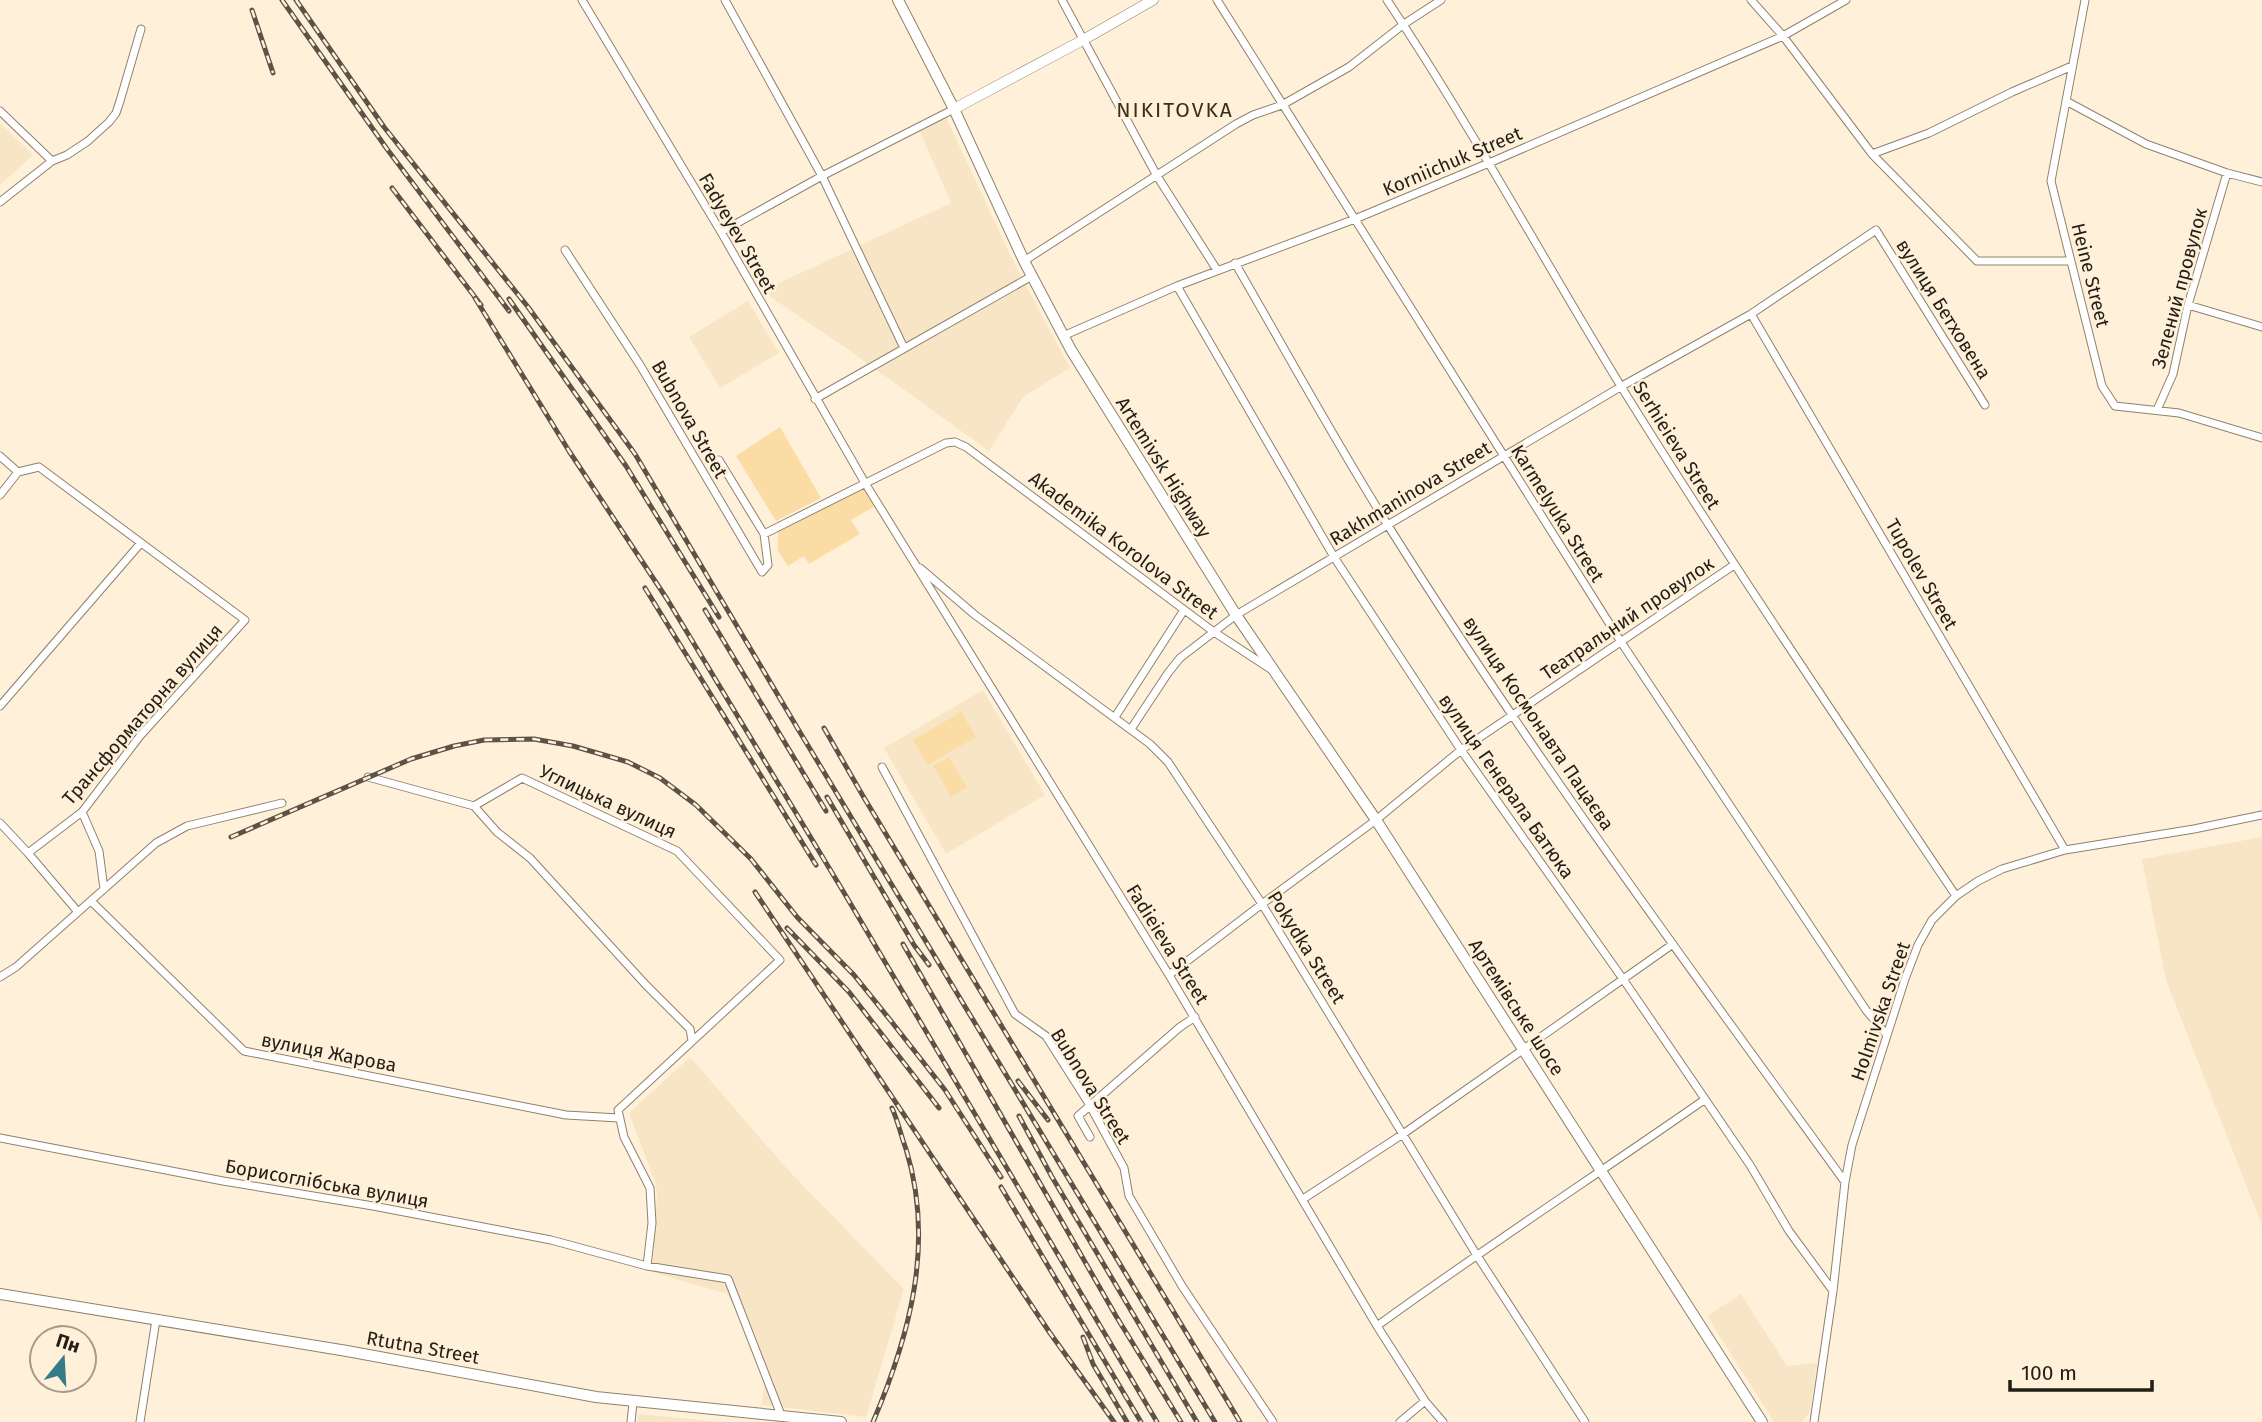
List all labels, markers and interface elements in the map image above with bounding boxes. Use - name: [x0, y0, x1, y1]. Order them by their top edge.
- district label: NIKITOVKA: [1116, 97, 1234, 123]
- street label: Korniichuk Street: [1379, 122, 1525, 201]
- street label: Fadyeyev Street: [694, 169, 781, 298]
- street label: Зелений провулок: [2147, 205, 2212, 371]
- street label: Heine Street: [2066, 221, 2115, 330]
- street label: вулиця Бетховена: [1891, 235, 1996, 384]
- street label: Bubnova Street: [647, 356, 733, 482]
- street label: Serhieieva Street: [1628, 377, 1725, 514]
- street label: Artemivsk Highway: [1111, 393, 1217, 542]
- street label: Rakhmaninova Street: [1326, 436, 1495, 551]
- street label: Karmelyuka Street: [1506, 440, 1609, 586]
- street label: Akademika Korolova Street: [1024, 467, 1223, 624]
- street label: Tupolev Street: [1881, 515, 1963, 634]
- street label: Театральний провулок: [1536, 552, 1718, 685]
- street label: вулиця Космонавта Пацаєва: [1458, 612, 1619, 835]
- street label: Трансформаторна вулиця: [57, 619, 227, 810]
- street label: вулиця Генерала Батюка: [1434, 689, 1579, 883]
- street label: Углицька вулиця: [536, 760, 680, 843]
- street label: Fadieieva Street: [1121, 880, 1214, 1009]
- street label: Pokydka Street: [1263, 887, 1350, 1008]
- street label: Артемівське шосе: [1464, 935, 1569, 1080]
- street label: Holmivska Street: [1846, 938, 1915, 1084]
- street label: Bubnova Street: [1046, 1024, 1135, 1148]
- street label: вулиця Жарова: [259, 1028, 399, 1077]
- street label: Борисоглібська вулиця: [223, 1154, 431, 1213]
- north arrow: [28, 1324, 98, 1394]
- street label: Rtutna Street: [365, 1326, 481, 1369]
- text: Пн: [53, 1329, 83, 1358]
- scale bar: [2010, 1348, 2152, 1392]
- text: 100 m: [2021, 1360, 2077, 1386]

